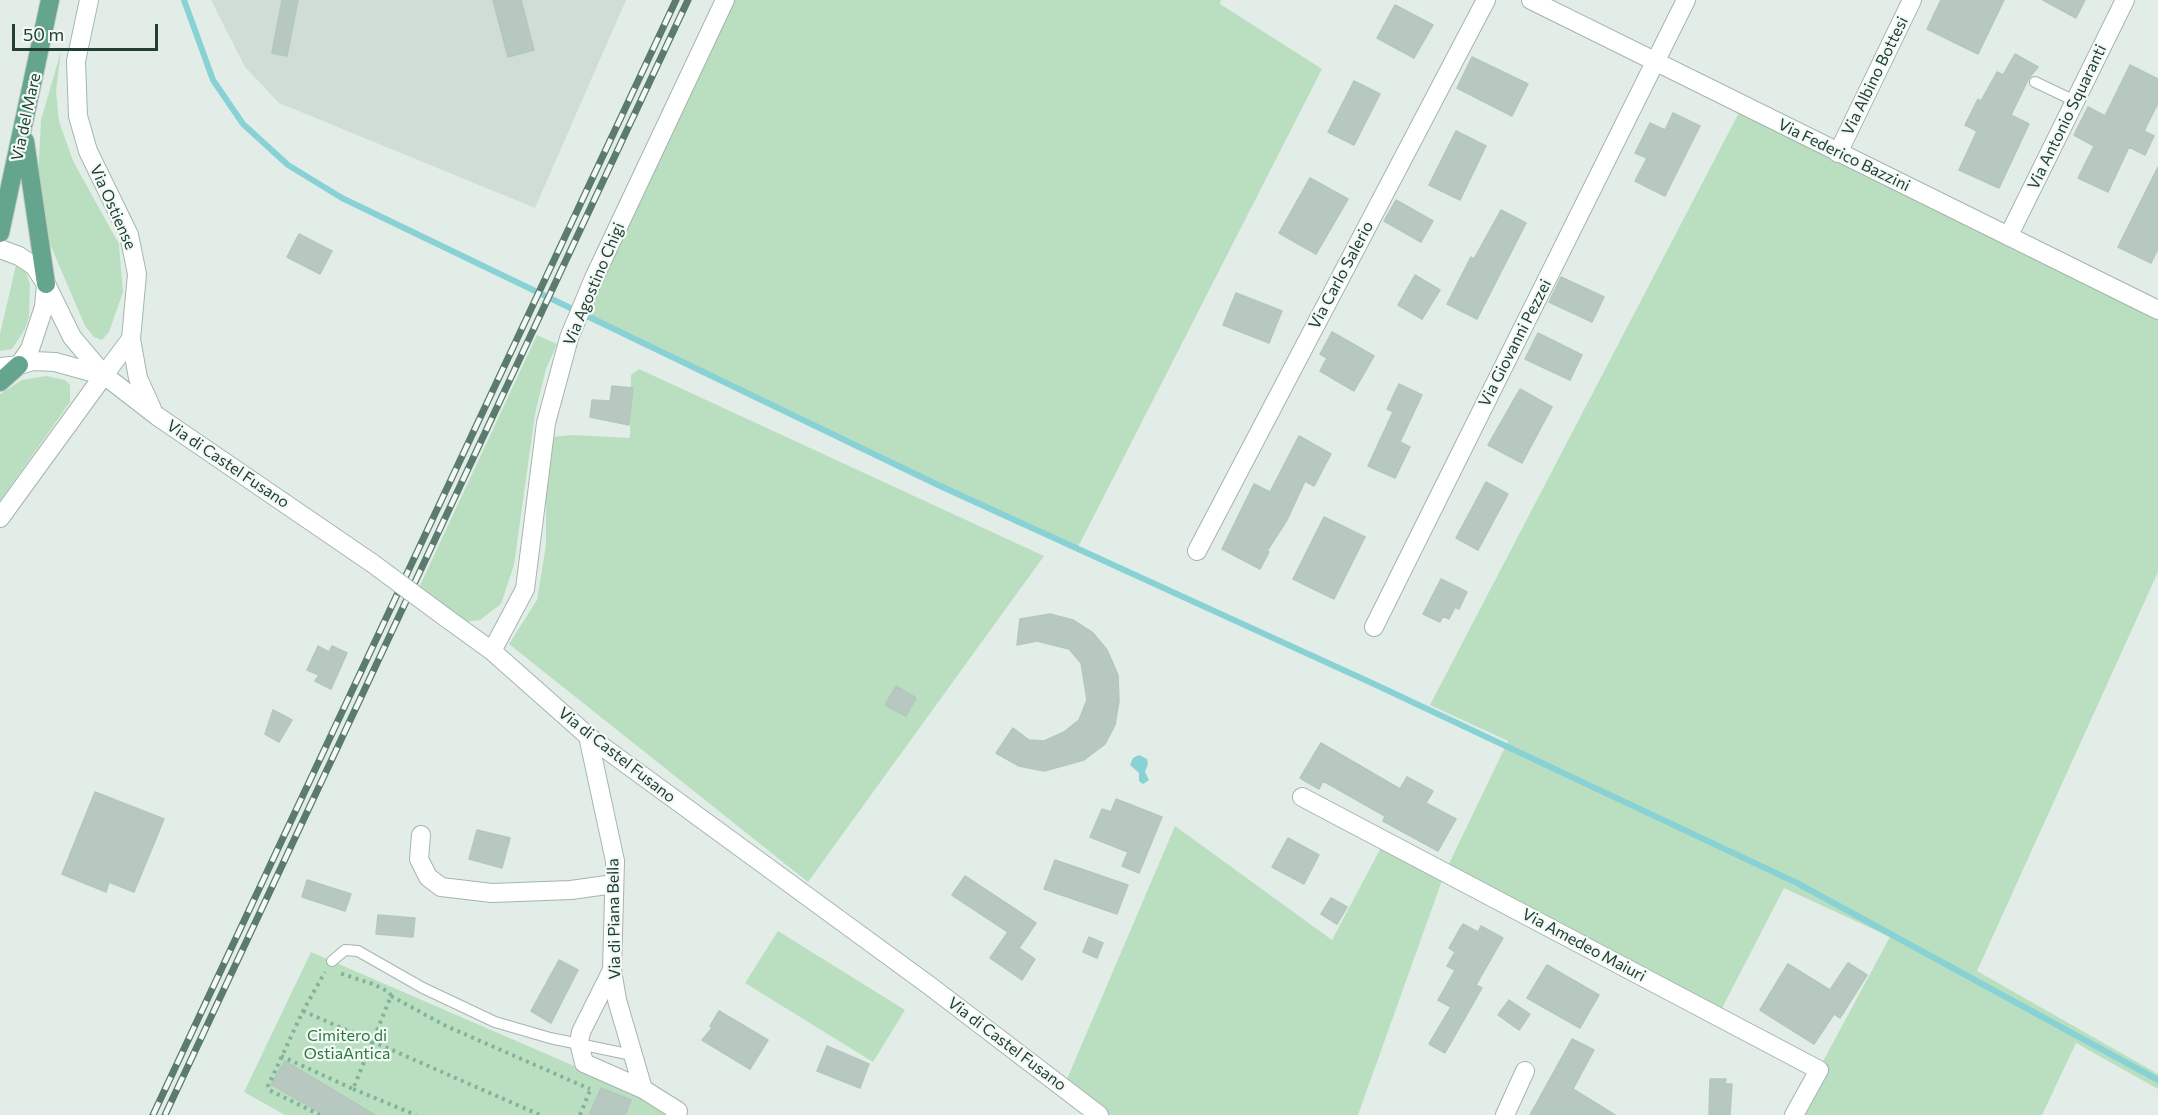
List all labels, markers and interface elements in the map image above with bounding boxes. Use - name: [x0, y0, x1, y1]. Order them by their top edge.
- scale bar: [15, 12, 160, 50]
- street label: Via Albino Bottesi: [1838, 14, 1912, 138]
- text: 50 m: [23, 23, 64, 45]
- street label: Via Antonio Squaranti: [2023, 41, 2111, 193]
- street label: Via del Mare: [7, 71, 45, 163]
- street label: Via Federico Bazzini: [1775, 115, 1913, 195]
- street label: Via Ostiense: [86, 162, 140, 252]
- street label: Via Carlo Salerio: [1305, 218, 1377, 332]
- street label: Via Agostino Chigi: [559, 220, 629, 348]
- street label: Via Giovanni Pezzei: [1475, 276, 1555, 410]
- street label: Via di Castel Fusano: [163, 416, 293, 512]
- street label: Via di Castel Fusano: [554, 703, 680, 807]
- street label: Via di Piana Bella: [603, 858, 625, 980]
- street label: Via Amedeo Maiuri: [1519, 904, 1649, 986]
- street label: Via di Castel Fusano: [944, 993, 1070, 1095]
- park label: Cimitero di OstiaAntica: [304, 1026, 390, 1064]

